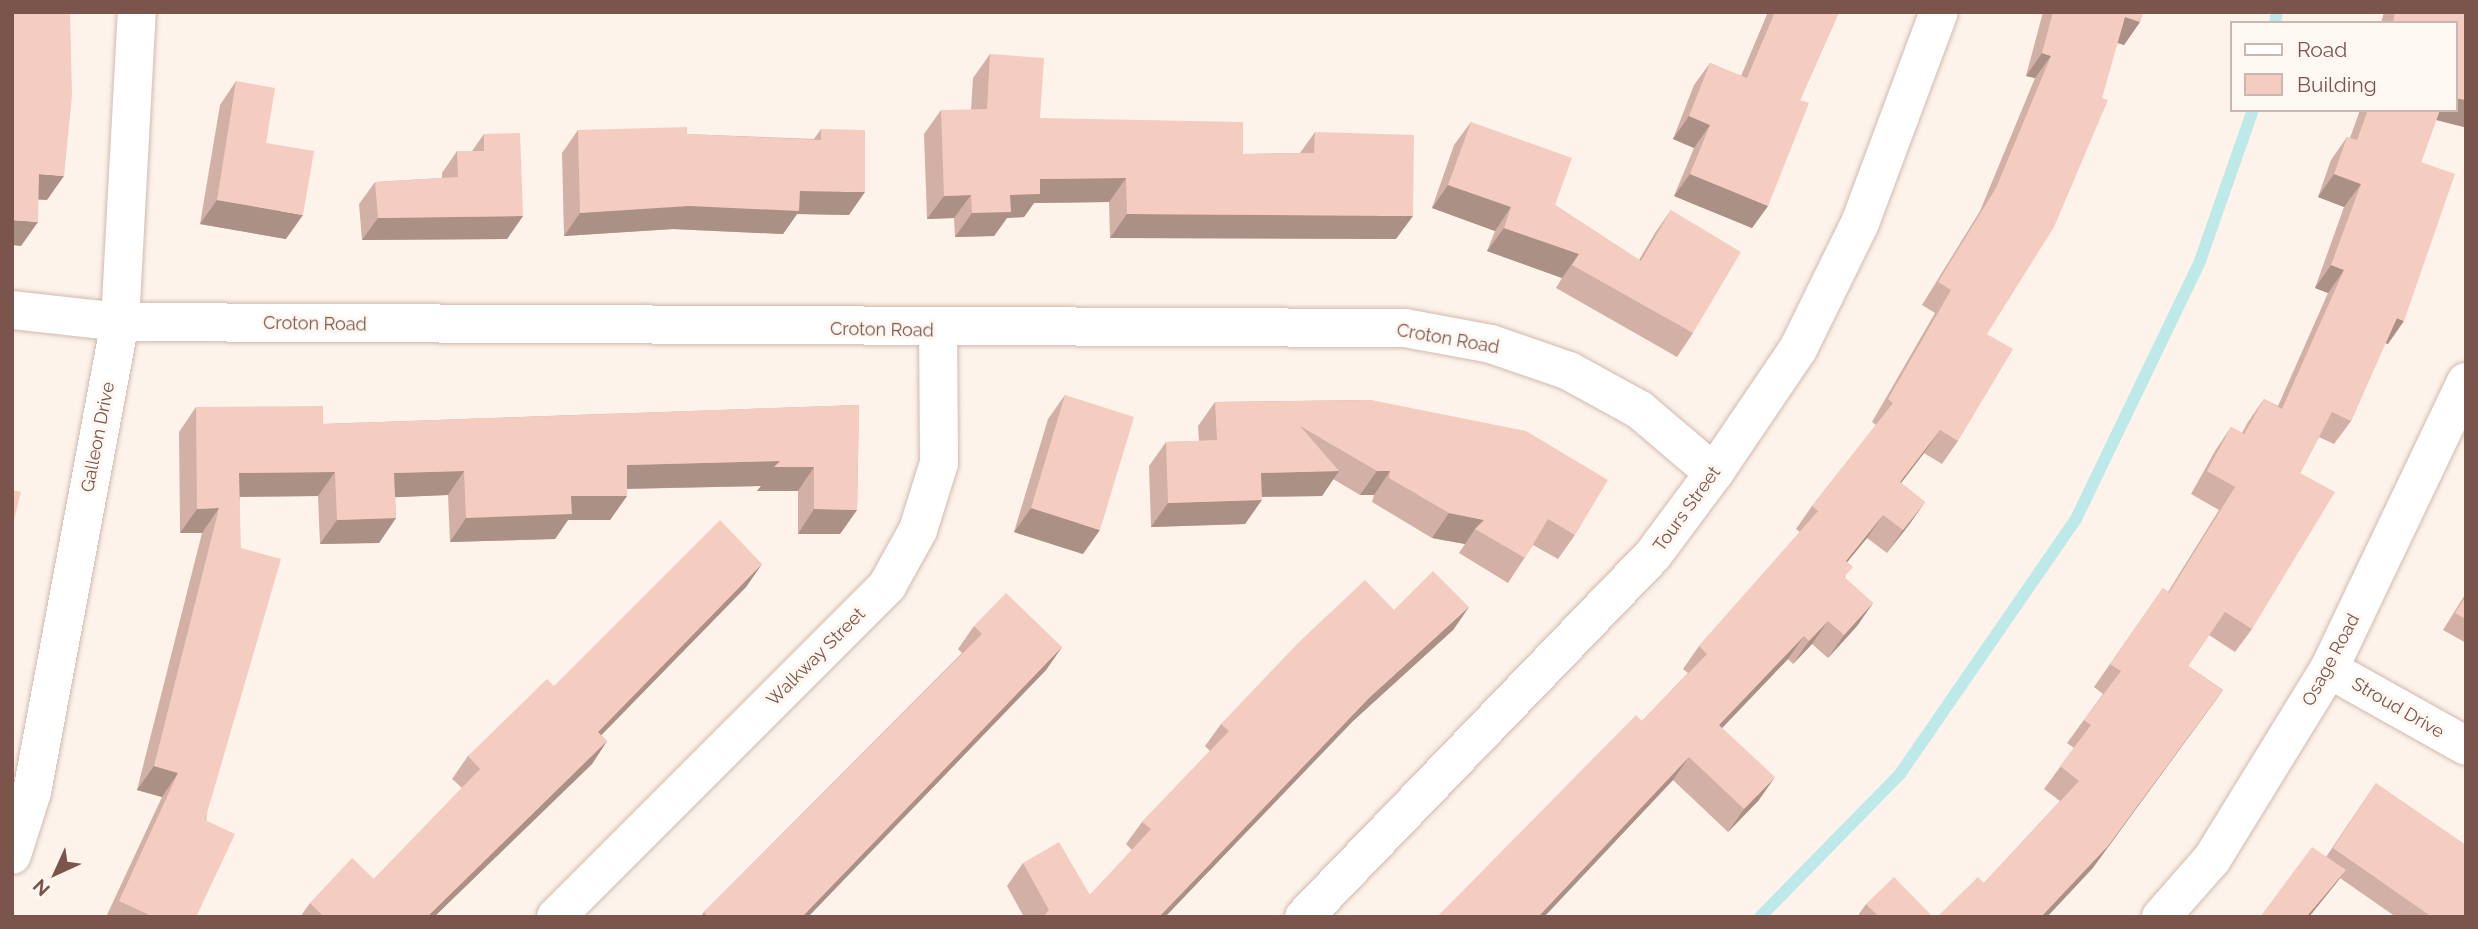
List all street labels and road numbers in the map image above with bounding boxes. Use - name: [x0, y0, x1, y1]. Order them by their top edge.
- street label: Croton Road: [263, 312, 367, 336]
- street label: Croton Road: [830, 318, 934, 342]
- street label: Croton Road: [1395, 319, 1501, 359]
- street label: Galleon Drive: [77, 380, 119, 494]
- street label: Tours Street: [1649, 462, 1725, 556]
- street label: Walkway Street: [762, 603, 870, 711]
- street label: Osage Road: [2298, 610, 2364, 710]
- street label: Stroud Drive: [2348, 673, 2448, 743]

